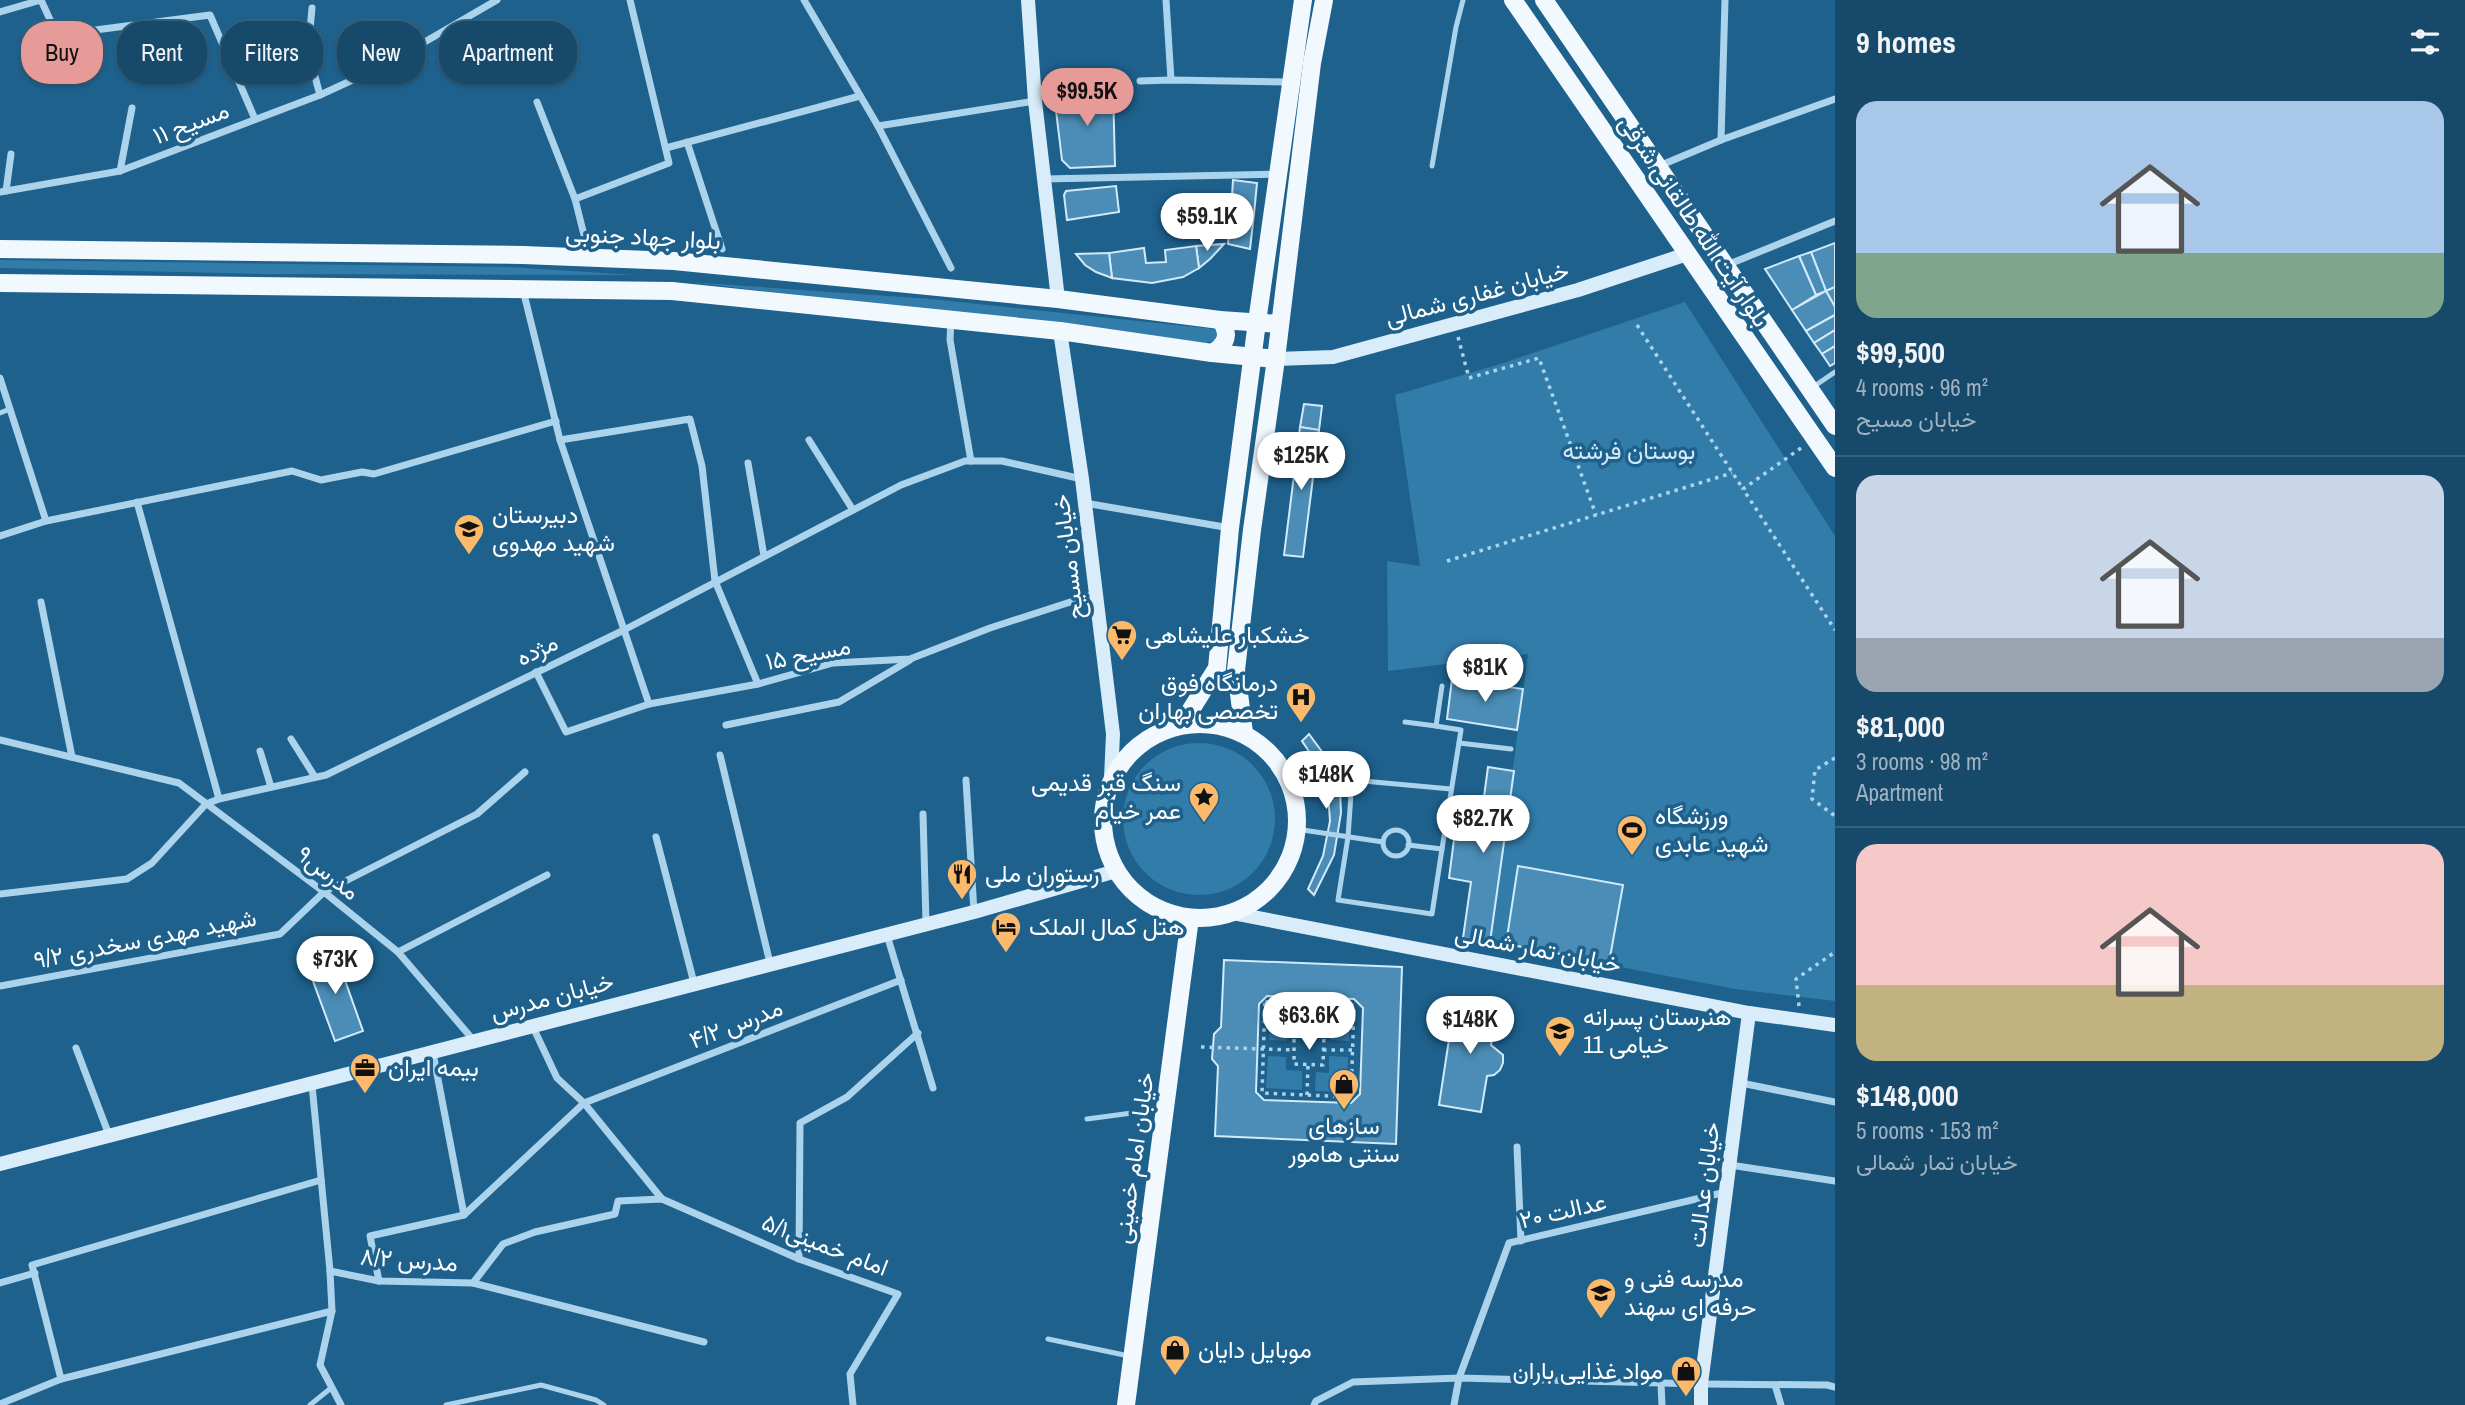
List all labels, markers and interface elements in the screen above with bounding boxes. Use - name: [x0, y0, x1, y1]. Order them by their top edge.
- chip: Buy: [21, 21, 103, 84]
- chip: Rent: [117, 21, 207, 84]
- chip: Filters: [221, 21, 323, 84]
- chip: New: [337, 21, 425, 84]
- chip: Apartment: [439, 21, 577, 84]
- text: 9 homes: [1856, 22, 1956, 62]
- icon: filters: [2406, 23, 2444, 61]
- pin: $99.5K: [1030, 68, 1144, 128]
- text: $99.5K: [1057, 75, 1117, 106]
- street label: مسیح ۱۱: [148, 93, 234, 153]
- street label: بلوار آیت الله طالقانی شرقی: [1612, 108, 1778, 333]
- icon: home: [2087, 146, 2213, 272]
- pin: $59.1K: [1150, 194, 1264, 253]
- text: $59.1K: [1177, 200, 1237, 231]
- street label: بلوار جهاد جنوبی: [565, 216, 722, 256]
- street label: خیابان غفاری شمالی: [1381, 253, 1572, 333]
- text: $99,500: [1856, 332, 1945, 372]
- text: 4 rooms · 96 m²: [1856, 372, 1988, 403]
- text: خیابان مسیح: [1856, 403, 1976, 434]
- pin: $125K: [1252, 433, 1350, 492]
- park label: بوستان فرشته: [1563, 434, 1695, 466]
- text: $125K: [1273, 439, 1329, 470]
- street label: خیابان مسیح: [1043, 493, 1093, 621]
- place label: دبیرستان شهید مهدوی: [492, 498, 615, 558]
- school or university icon: دبیرستان شهید مهدوی: [452, 512, 486, 556]
- icon: home: [2087, 521, 2213, 647]
- supermarket icon: خشکبار علیشاهی: [1105, 618, 1139, 662]
- place label: خشکبار علیشاهی: [1145, 618, 1310, 650]
- street label: مژده: [510, 625, 563, 673]
- street label: مسیح ۱۵: [762, 629, 854, 679]
- pin: $81K: [1444, 644, 1526, 704]
- text: $81K: [1462, 651, 1508, 682]
- place label: درمانگاه فوق تخصصی بهاران: [1138, 666, 1278, 726]
- hospital icon: درمانگاه فوق تخصصی بهاران: [1284, 680, 1318, 724]
- text: $81,000: [1856, 706, 1945, 746]
- text: 3 rooms · 98 m²: [1856, 746, 1988, 777]
- pin: $148K: [1277, 752, 1375, 811]
- text: $148K: [1298, 758, 1354, 789]
- place label: سنگ قبر قدیمی عمر خیام: [1031, 766, 1181, 827]
- text: Apartment: [1856, 777, 1943, 808]
- place icon: سنگ قبر قدیمی عمر خیام: [1187, 780, 1221, 824]
- pin: $82.7K: [1426, 796, 1540, 855]
- place label: ورزشگاه شهید عابدی: [1655, 799, 1768, 859]
- text: $82.7K: [1453, 802, 1513, 833]
- sports icon: ورزشگاه شهید عابدی: [1615, 813, 1649, 857]
- street label: مدرس۹: [290, 837, 367, 907]
- restaurant icon: رستوران ملی: [945, 857, 979, 901]
- place label: رستوران ملی: [985, 857, 1099, 889]
- icon: home: [2087, 889, 2213, 1015]
- street label: شهید مهدی سخدری ۹/۲: [31, 901, 259, 975]
- hotel icon: هتل کمال الملک: [989, 910, 1023, 954]
- place label: هتل کمال الملک: [1029, 910, 1184, 942]
- street label: خیابان تمار شمالی: [1452, 916, 1624, 980]
- pin: $73K: [294, 936, 376, 996]
- text: $73K: [312, 943, 358, 974]
- street label: خیابان مدرس: [487, 964, 617, 1028]
- street label: مدرس ۴/۲: [684, 991, 787, 1055]
- pin: $63.6K: [1252, 992, 1366, 1052]
- pin: $148K: [1421, 996, 1519, 1056]
- text: $63.6K: [1279, 999, 1339, 1030]
- place label: هنرستان پسرانه خیامی 11: [1583, 1000, 1732, 1060]
- text: $148K: [1442, 1003, 1498, 1034]
- school or university icon: هنرستان پسرانه خیامی 11: [1543, 1014, 1577, 1058]
- office icon: بیمه ایران: [348, 1051, 382, 1095]
- place label: بیمه ایران: [388, 1051, 479, 1083]
- shop icon: سازهای سنتی هامور: [1327, 1067, 1361, 1111]
- street label: خیابان امام خمینی: [1105, 1070, 1162, 1246]
- text: $148,000: [1856, 1075, 1959, 1115]
- place label: سازهای سنتی هامور: [1287, 1109, 1400, 1169]
- text: 5 rooms · 153 m²: [1856, 1115, 1999, 1146]
- street label: خیابان عدالت: [1679, 1120, 1727, 1249]
- text: خیابان تمار شمالی: [1856, 1146, 2018, 1177]
- street label: عدالت ۲۰: [1516, 1185, 1609, 1236]
- street label: امام خمینی۵/۱: [757, 1205, 893, 1284]
- street label: مدرس ۸/۲: [359, 1240, 459, 1278]
- place label: مدرسه فنی و حرفه ای سهند: [1624, 1262, 1756, 1322]
- school or university icon: مدرسه فنی و حرفه ای سهند: [1584, 1276, 1618, 1320]
- shop icon: موبایل دایان: [1158, 1333, 1192, 1377]
- place label: موبایل دایان: [1198, 1333, 1312, 1365]
- place label: مواد غذایی باران: [1513, 1354, 1663, 1386]
- shop icon: مواد غذایی باران: [1669, 1354, 1703, 1398]

